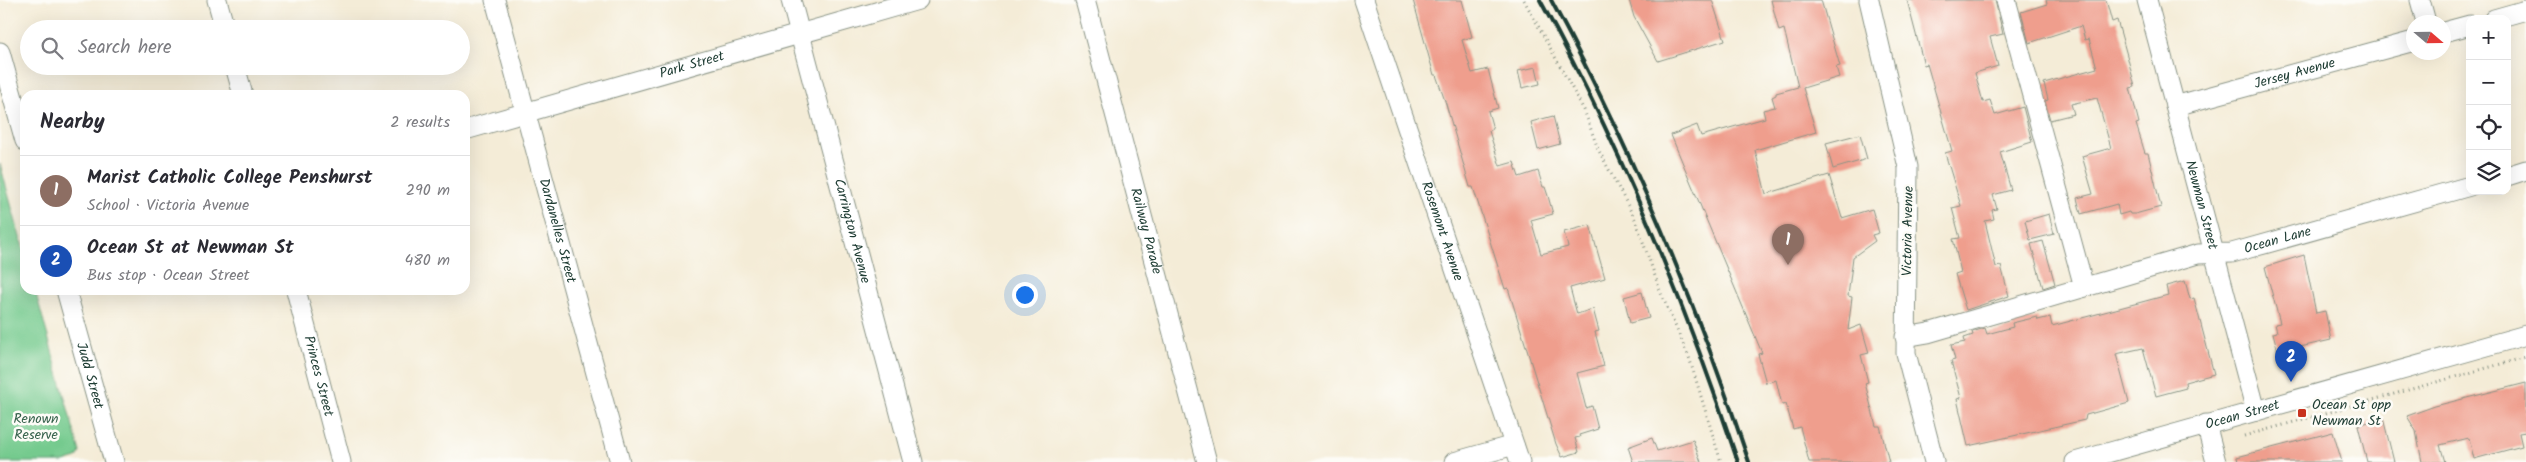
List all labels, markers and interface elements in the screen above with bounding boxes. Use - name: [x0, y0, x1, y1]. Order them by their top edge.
- north arrow: [2406, 15, 2451, 60]
- map controls: [2466, 15, 2511, 195]
- button: +: [2466, 15, 2511, 60]
- search box: [20, 20, 470, 75]
- text: Search here: [78, 33, 172, 63]
- icon: search: [38, 34, 66, 62]
- street label: Park Street: [657, 45, 727, 85]
- street label: Jersey Avenue: [2252, 52, 2338, 95]
- button: −: [2466, 60, 2511, 105]
- button: locate: [2466, 105, 2511, 150]
- text: Nearby: [40, 106, 105, 139]
- text: 2 results: [390, 110, 450, 135]
- button: layers: [2466, 150, 2511, 195]
- street label: Newman Street: [2179, 158, 2224, 253]
- text: Marist Catholic College Penshurst: [87, 163, 372, 193]
- street label: Dardanelles Street: [533, 176, 582, 286]
- street label: Carrington Avenue: [828, 176, 877, 287]
- text: 1: [54, 178, 58, 203]
- text: 290 m: [406, 178, 450, 203]
- street label: Rosemont Avenue: [1415, 178, 1469, 285]
- street label: Railway Parade: [1124, 185, 1168, 277]
- street label: Victoria Avenue: [1896, 185, 1920, 276]
- text: School · Victoria Avenue: [87, 193, 249, 218]
- street label: Ocean Lane: [2241, 220, 2314, 260]
- pin: 1: [1772, 224, 1804, 265]
- text: Ocean St at Newman St: [87, 233, 294, 263]
- text: 2: [51, 248, 61, 273]
- text: 480 m: [404, 248, 450, 273]
- text: Bus stop · Ocean Street: [87, 263, 250, 288]
- your location: [1012, 282, 1038, 308]
- street label: Princes Street: [297, 333, 340, 419]
- street label: Judd Street: [70, 340, 110, 412]
- pin: 2: [2275, 341, 2307, 382]
- street label: Ocean Street: [2203, 394, 2283, 436]
- place label: Ocean St opp Newman St: [2312, 394, 2391, 432]
- marker: Ocean St opp Newman St: [2296, 407, 2308, 419]
- park label: Renown Reserve: [13, 408, 59, 446]

